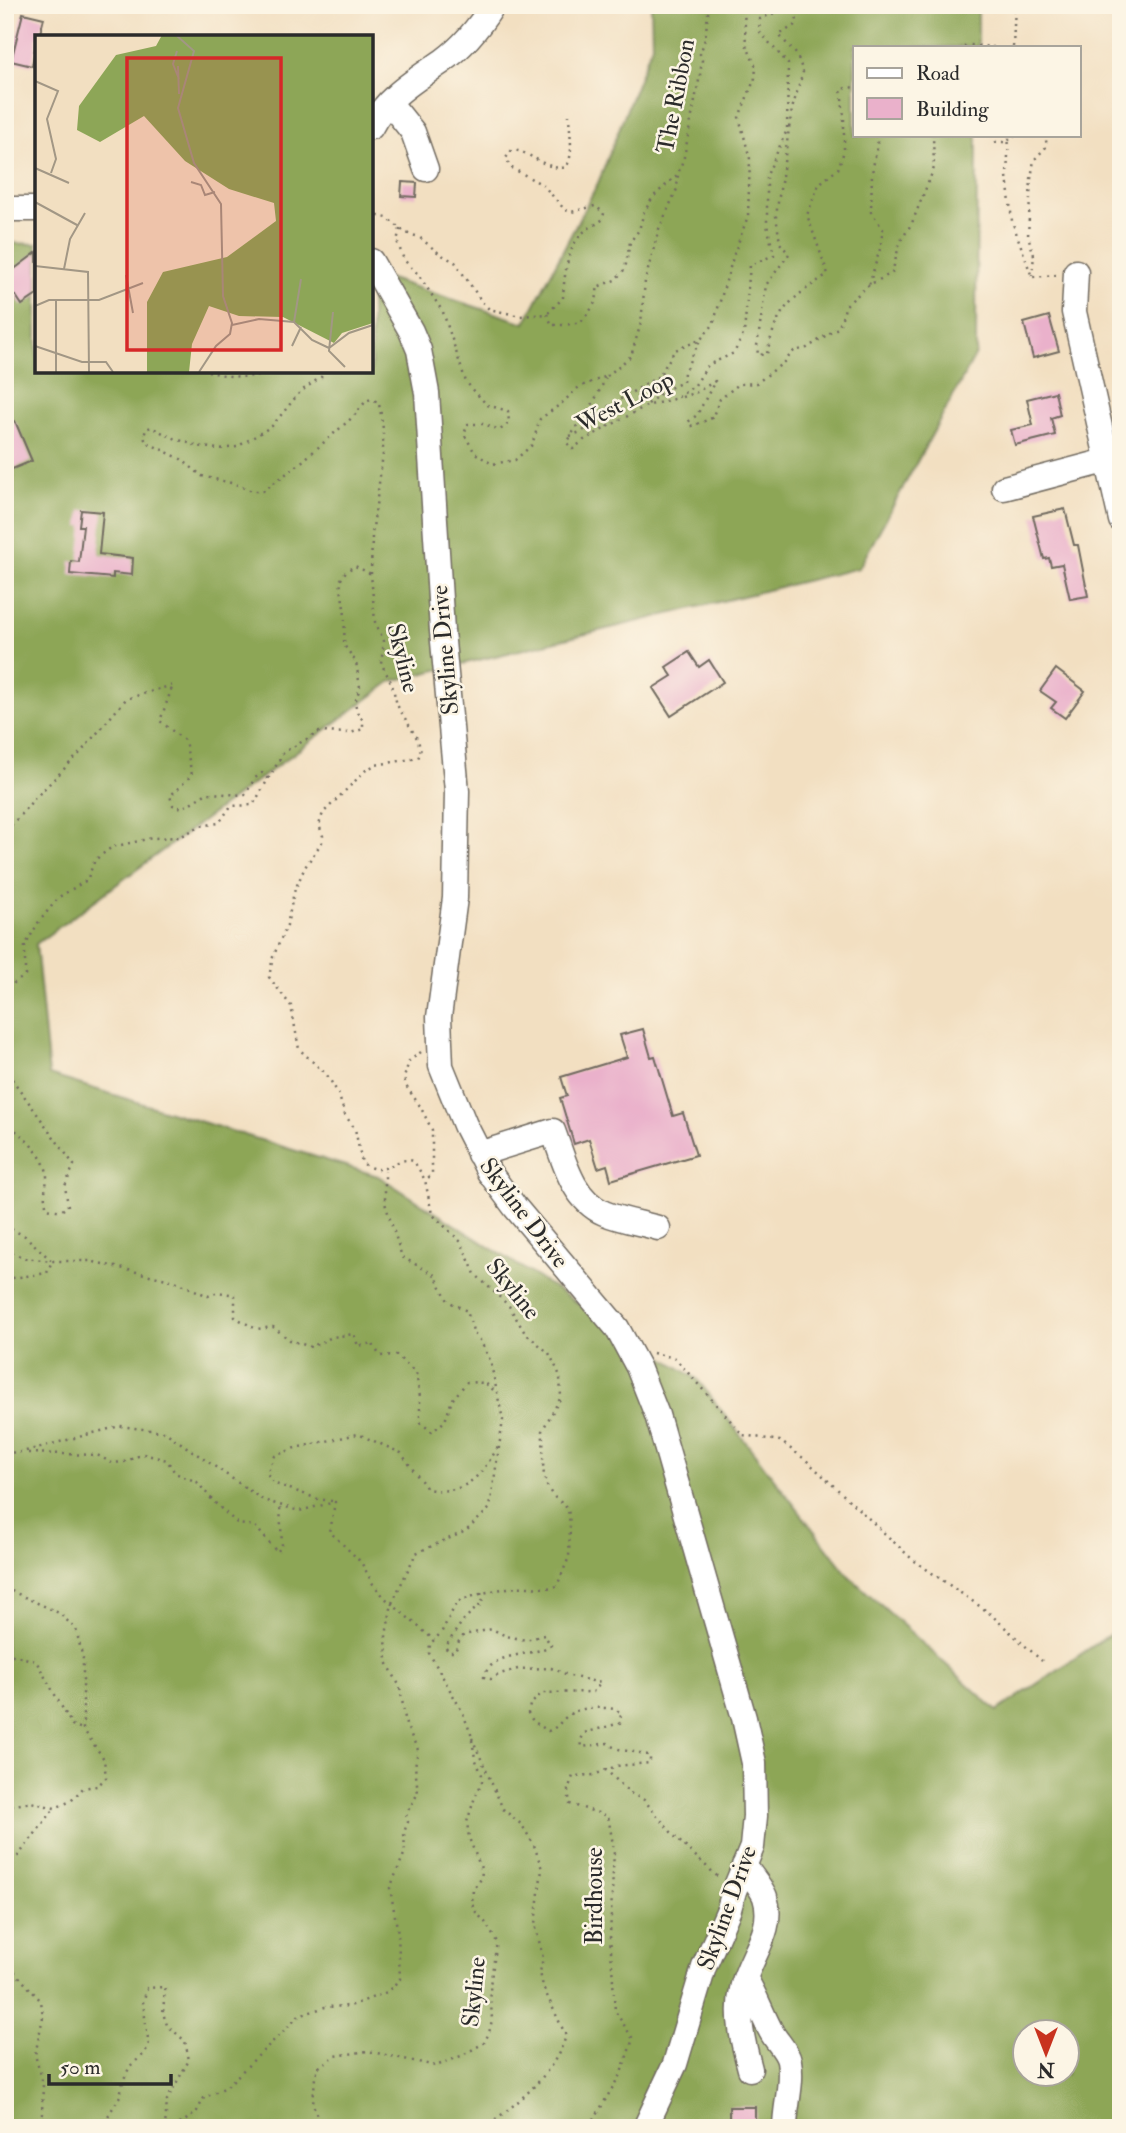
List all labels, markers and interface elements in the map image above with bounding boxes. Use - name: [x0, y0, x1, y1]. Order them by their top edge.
- inset map: [35, 35, 373, 373]
- street label: The Ribbon: [650, 36, 702, 156]
- legend: [853, 46, 1080, 136]
- text: Road: [916, 60, 961, 87]
- text: Building: [916, 96, 989, 123]
- street label: West Loop: [570, 364, 679, 440]
- street label: Skyline Drive: [424, 584, 466, 716]
- street label: Skyline: [379, 620, 427, 696]
- street label: Skyline Drive: [472, 1152, 576, 1274]
- street label: Skyline: [479, 1252, 547, 1326]
- street label: Skyline Drive: [690, 1842, 764, 1974]
- street label: Birdhouse: [579, 1847, 610, 1945]
- street label: Skyline: [455, 1955, 493, 2029]
- north arrow: [1010, 2018, 1080, 2088]
- scale bar: [49, 2042, 172, 2086]
- text: 50 m: [60, 2054, 101, 2081]
- text: N: [1037, 2057, 1056, 2081]

